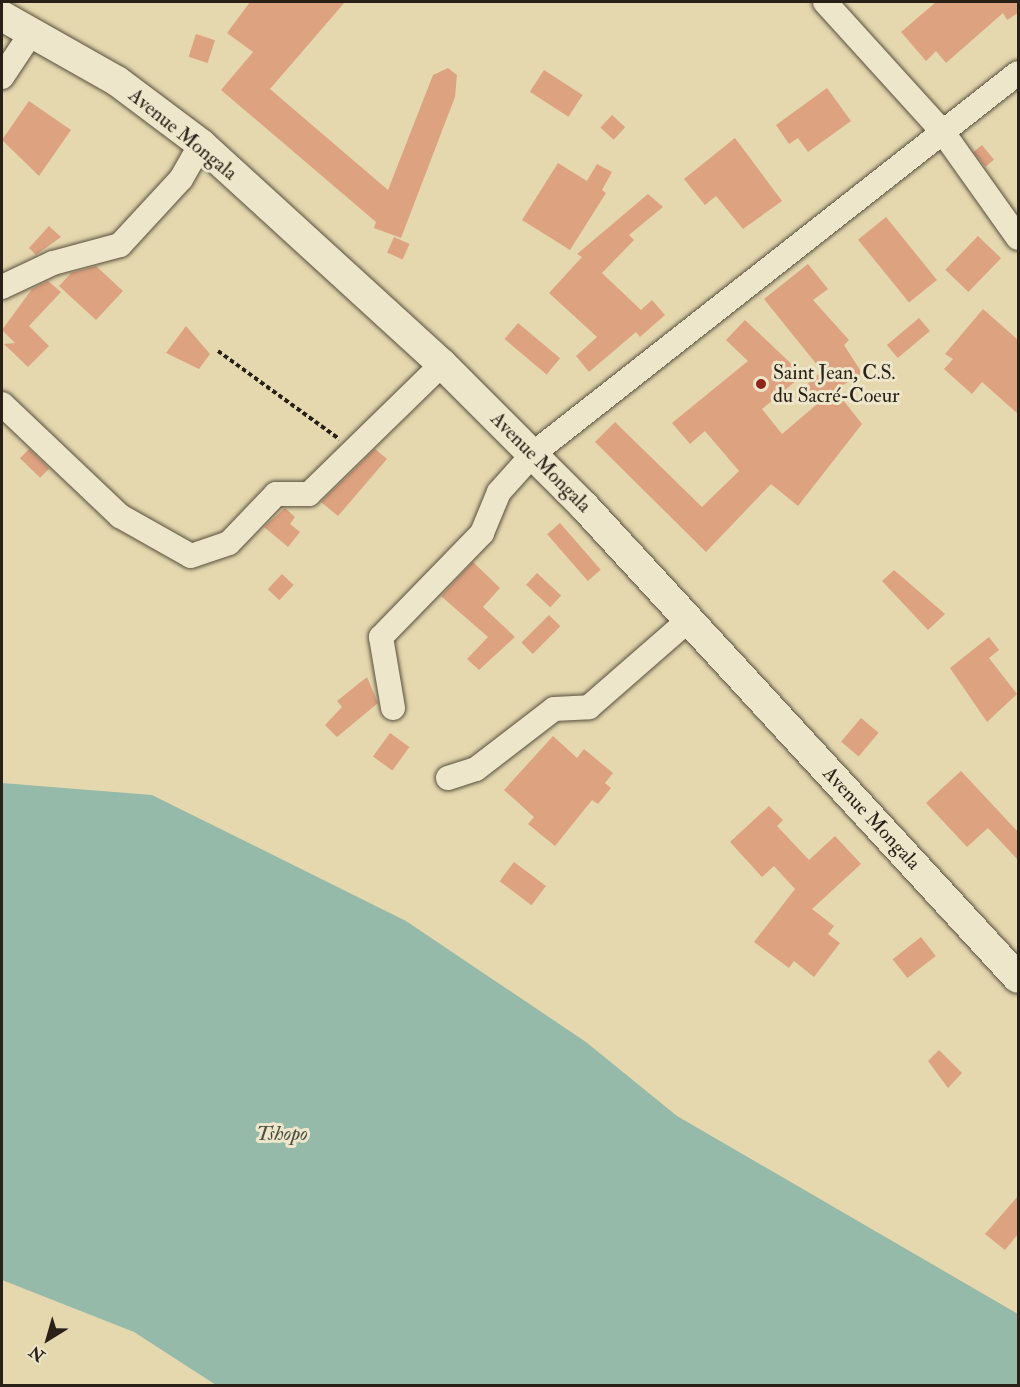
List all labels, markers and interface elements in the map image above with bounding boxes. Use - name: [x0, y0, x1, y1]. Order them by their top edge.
- street label: Avenue Mongala: [124, 83, 242, 185]
- place label: Saint Jean, C.S. du Sacré-Coeur: [773, 360, 899, 407]
- marker: Saint Jean, C.S. du Sacré-Coeur: [754, 377, 768, 391]
- street label: Avenue Mongala: [486, 407, 596, 517]
- street label: Avenue Mongala: [818, 761, 926, 875]
- water label: Tshopo: [256, 1121, 308, 1147]
- north arrow: [18, 1309, 78, 1369]
- text: N: [25, 1341, 49, 1366]

